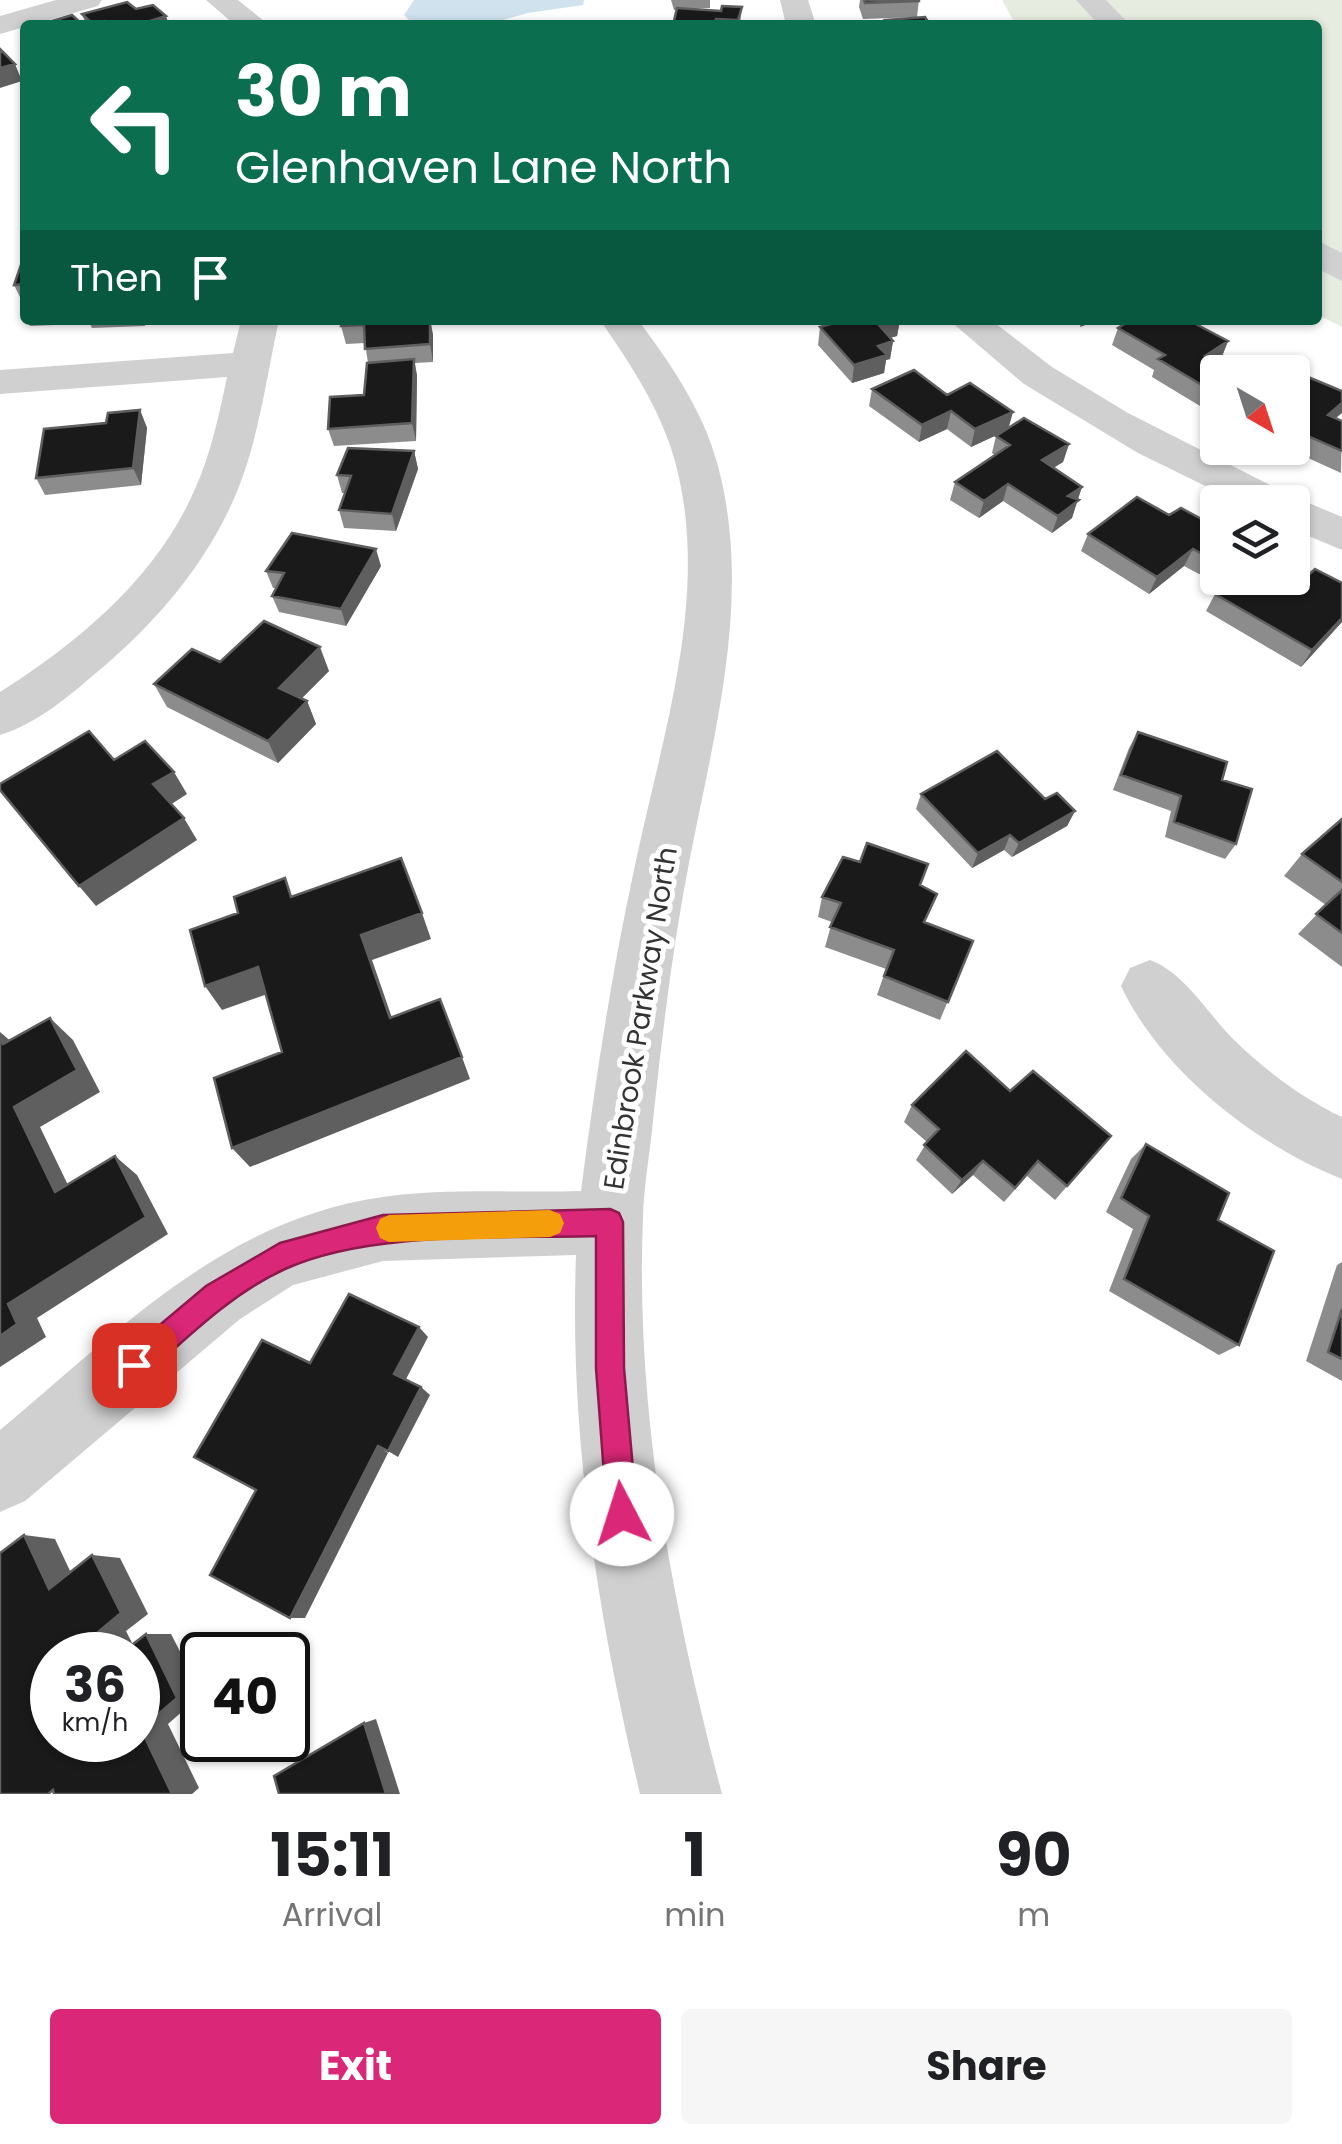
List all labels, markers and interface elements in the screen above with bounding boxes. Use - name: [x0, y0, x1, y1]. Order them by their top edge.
- text: 30 m: [235, 42, 412, 141]
- icon: left: [70, 60, 200, 190]
- text: Glenhaven Lane North: [235, 136, 732, 199]
- icon: arrive: [183, 250, 238, 305]
- text: Then: [70, 251, 163, 304]
- north arrow: [1200, 355, 1310, 465]
- map controls: [1200, 355, 1310, 595]
- button: layers: [1200, 485, 1310, 595]
- street label: Edinbrook Parkway North: [594, 844, 687, 1192]
- pin: [92, 1323, 177, 1408]
- icon: arrive: [107, 1338, 162, 1393]
- position arrow: [570, 1462, 674, 1566]
- speed limit sign: 40: [180, 1632, 310, 1762]
- text: 36: [64, 1649, 126, 1720]
- text: km/h: [62, 1705, 128, 1740]
- text: 15:11: [270, 1813, 394, 1897]
- text: 1: [684, 1813, 706, 1897]
- text: 90: [996, 1813, 1072, 1897]
- text: Arrival: [282, 1892, 382, 1937]
- text: min: [664, 1892, 725, 1937]
- text: m: [1017, 1892, 1050, 1937]
- button: Exit: [50, 2009, 661, 2124]
- button: Share: [681, 2009, 1292, 2124]

